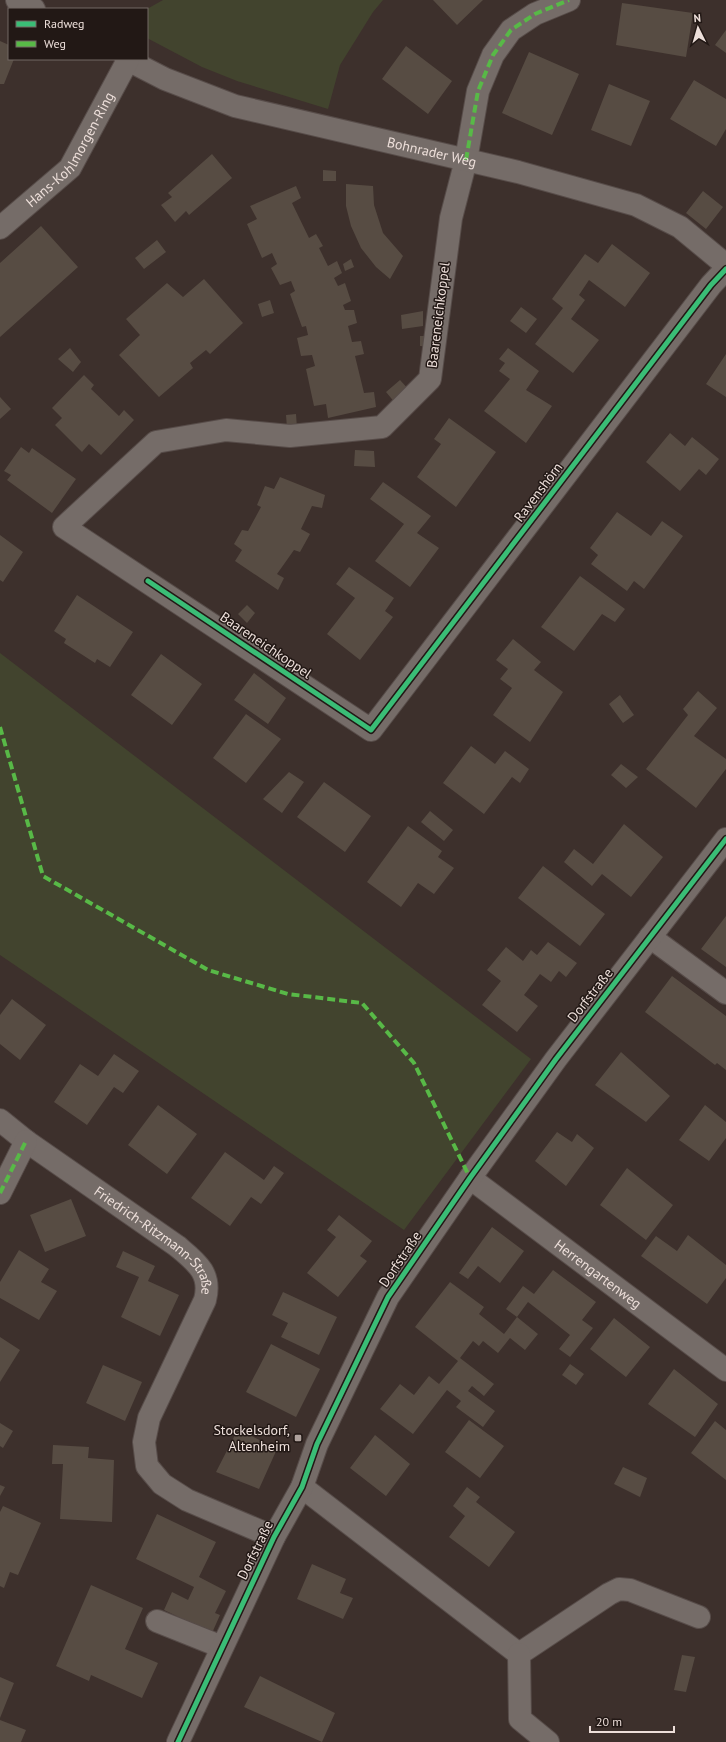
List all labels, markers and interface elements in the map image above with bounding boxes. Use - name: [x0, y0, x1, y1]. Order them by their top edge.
- legend: [8, 8, 148, 60]
- north arrow: [678, 8, 718, 48]
- text: N: [693, 11, 701, 25]
- text: Radweg: [44, 16, 85, 31]
- text: Weg: [44, 36, 66, 51]
- street label: Hans-Kohlmorgen-Ring: [22, 89, 118, 211]
- street label: Bohnrader Weg: [385, 133, 478, 171]
- street label: Baareneichkoppel: [423, 261, 453, 369]
- street label: Ravenshörn: [510, 459, 566, 525]
- street label: Baareneichkoppel: [217, 608, 315, 682]
- street label: Dorfstraße: [563, 964, 617, 1026]
- street label: Friedrich-Ritzmann-Straße: [91, 1182, 216, 1296]
- street label: Dorfstraße: [375, 1228, 425, 1290]
- street label: Herrengartenweg: [551, 1235, 645, 1313]
- place label: Stockelsdorf, Altenheim: [213, 1421, 290, 1455]
- marker: Stockelsdorf, Altenheim: [293, 1433, 303, 1443]
- street label: Dorfstraße: [233, 1517, 277, 1583]
- scale bar: [590, 1708, 674, 1734]
- text: 20 m: [596, 1714, 622, 1729]

